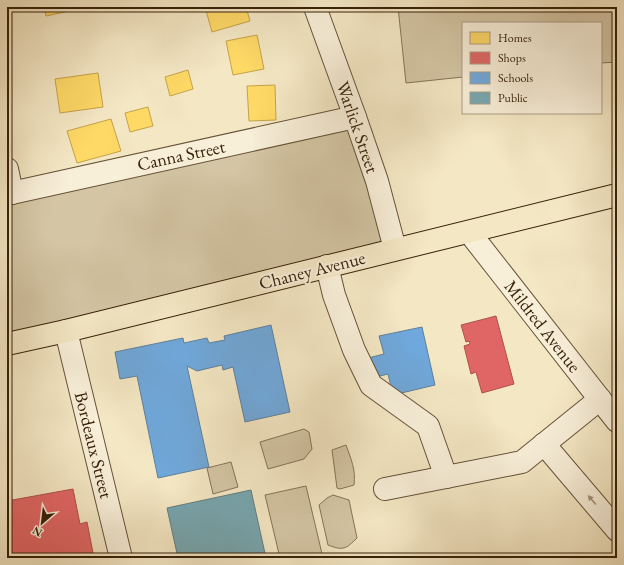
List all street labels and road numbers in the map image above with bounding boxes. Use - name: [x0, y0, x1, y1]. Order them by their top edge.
- street label: Warlick Street: [332, 78, 385, 176]
- street label: Canna Street: [135, 134, 227, 176]
- street label: Chaney Avenue: [256, 246, 368, 294]
- street label: Mildred Avenue: [500, 275, 586, 377]
- street label: Bordeaux Street: [70, 389, 118, 501]

